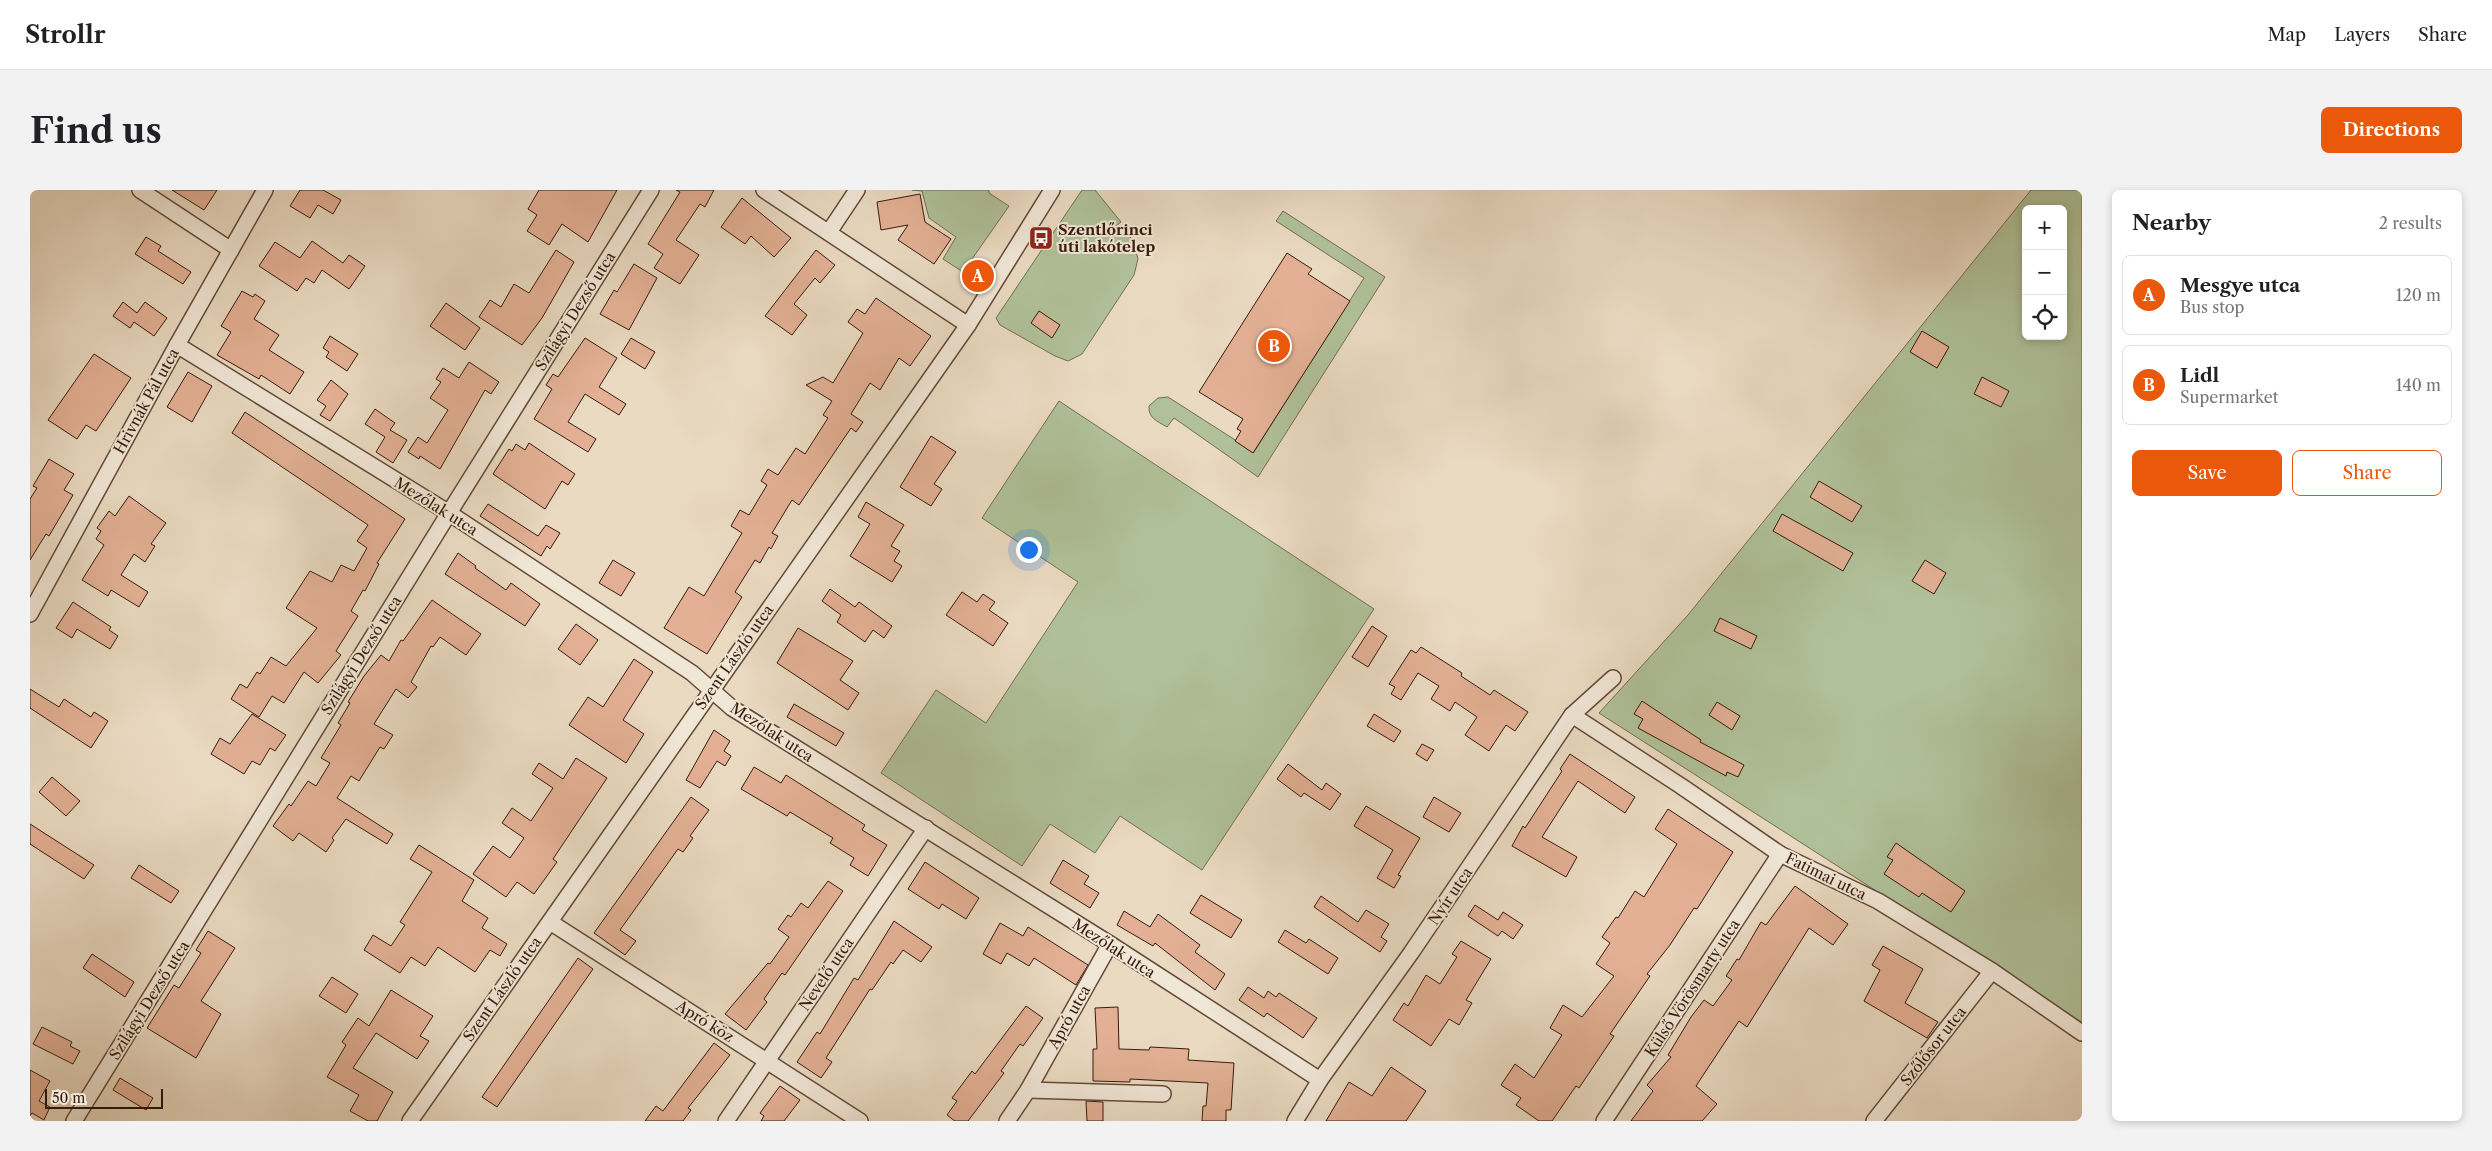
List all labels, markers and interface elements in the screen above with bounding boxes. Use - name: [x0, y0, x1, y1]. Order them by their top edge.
- text: Strollr: [25, 20, 105, 49]
- text: Map: [2268, 24, 2306, 46]
- text: Layers: [2334, 24, 2390, 46]
- text: Share: [2418, 24, 2467, 46]
- button: Directions: [2321, 107, 2462, 153]
- text: Find us: [30, 109, 162, 152]
- map controls: [2022, 205, 2067, 340]
- button: +: [2022, 205, 2067, 250]
- text: Nearby: [2132, 210, 2211, 235]
- text: 2 results: [2379, 213, 2442, 233]
- place label: Szentlőrinci úti lakótelep: [1058, 220, 1155, 256]
- bus stop icon: Szentlőrinci úti lakótelep: [1028, 225, 1054, 251]
- street label: Szilágyi Dezső utca: [531, 248, 619, 374]
- button: −: [2022, 250, 2067, 295]
- pin: A: [962, 257, 994, 295]
- text: Mesgye utca: [2180, 274, 2300, 297]
- text: A: [2143, 285, 2155, 305]
- text: 120 m: [2396, 285, 2441, 305]
- button: locate: [2022, 295, 2067, 340]
- text: Bus stop: [2180, 297, 2244, 317]
- pin: B: [1258, 327, 1290, 365]
- street label: Hrivnák Pál utca: [109, 345, 183, 457]
- text: Lidl: [2180, 364, 2219, 387]
- text: B: [2143, 375, 2155, 395]
- text: 140 m: [2396, 375, 2441, 395]
- text: Supermarket: [2180, 387, 2278, 407]
- button: Save: [2132, 450, 2282, 496]
- button: Share: [2292, 450, 2442, 496]
- street label: Mezőlak utca: [391, 473, 481, 539]
- your location: [1016, 537, 1042, 563]
- street label: Szilágyi Dezső utca: [317, 592, 405, 718]
- street label: Szent László utca: [691, 601, 777, 713]
- street label: Mezőlak utca: [727, 698, 817, 766]
- street label: Fatimai utca: [1782, 848, 1870, 904]
- street label: Nyír utca: [1424, 864, 1476, 928]
- street label: Mezőlak utca: [1069, 914, 1159, 982]
- street label: Külső Vörösmarty utca: [1640, 915, 1744, 1061]
- street label: Szent László utca: [459, 933, 545, 1045]
- street label: Nevelő utca: [795, 934, 857, 1014]
- street label: Szilágyi Dezső utca: [105, 937, 193, 1063]
- street label: Apró utca: [1043, 982, 1094, 1053]
- street label: Apró köz: [672, 995, 738, 1046]
- street label: Szőlősor utca: [1896, 1002, 1970, 1089]
- scale bar: [45, 1086, 162, 1109]
- text: 50 m: [52, 1089, 85, 1107]

